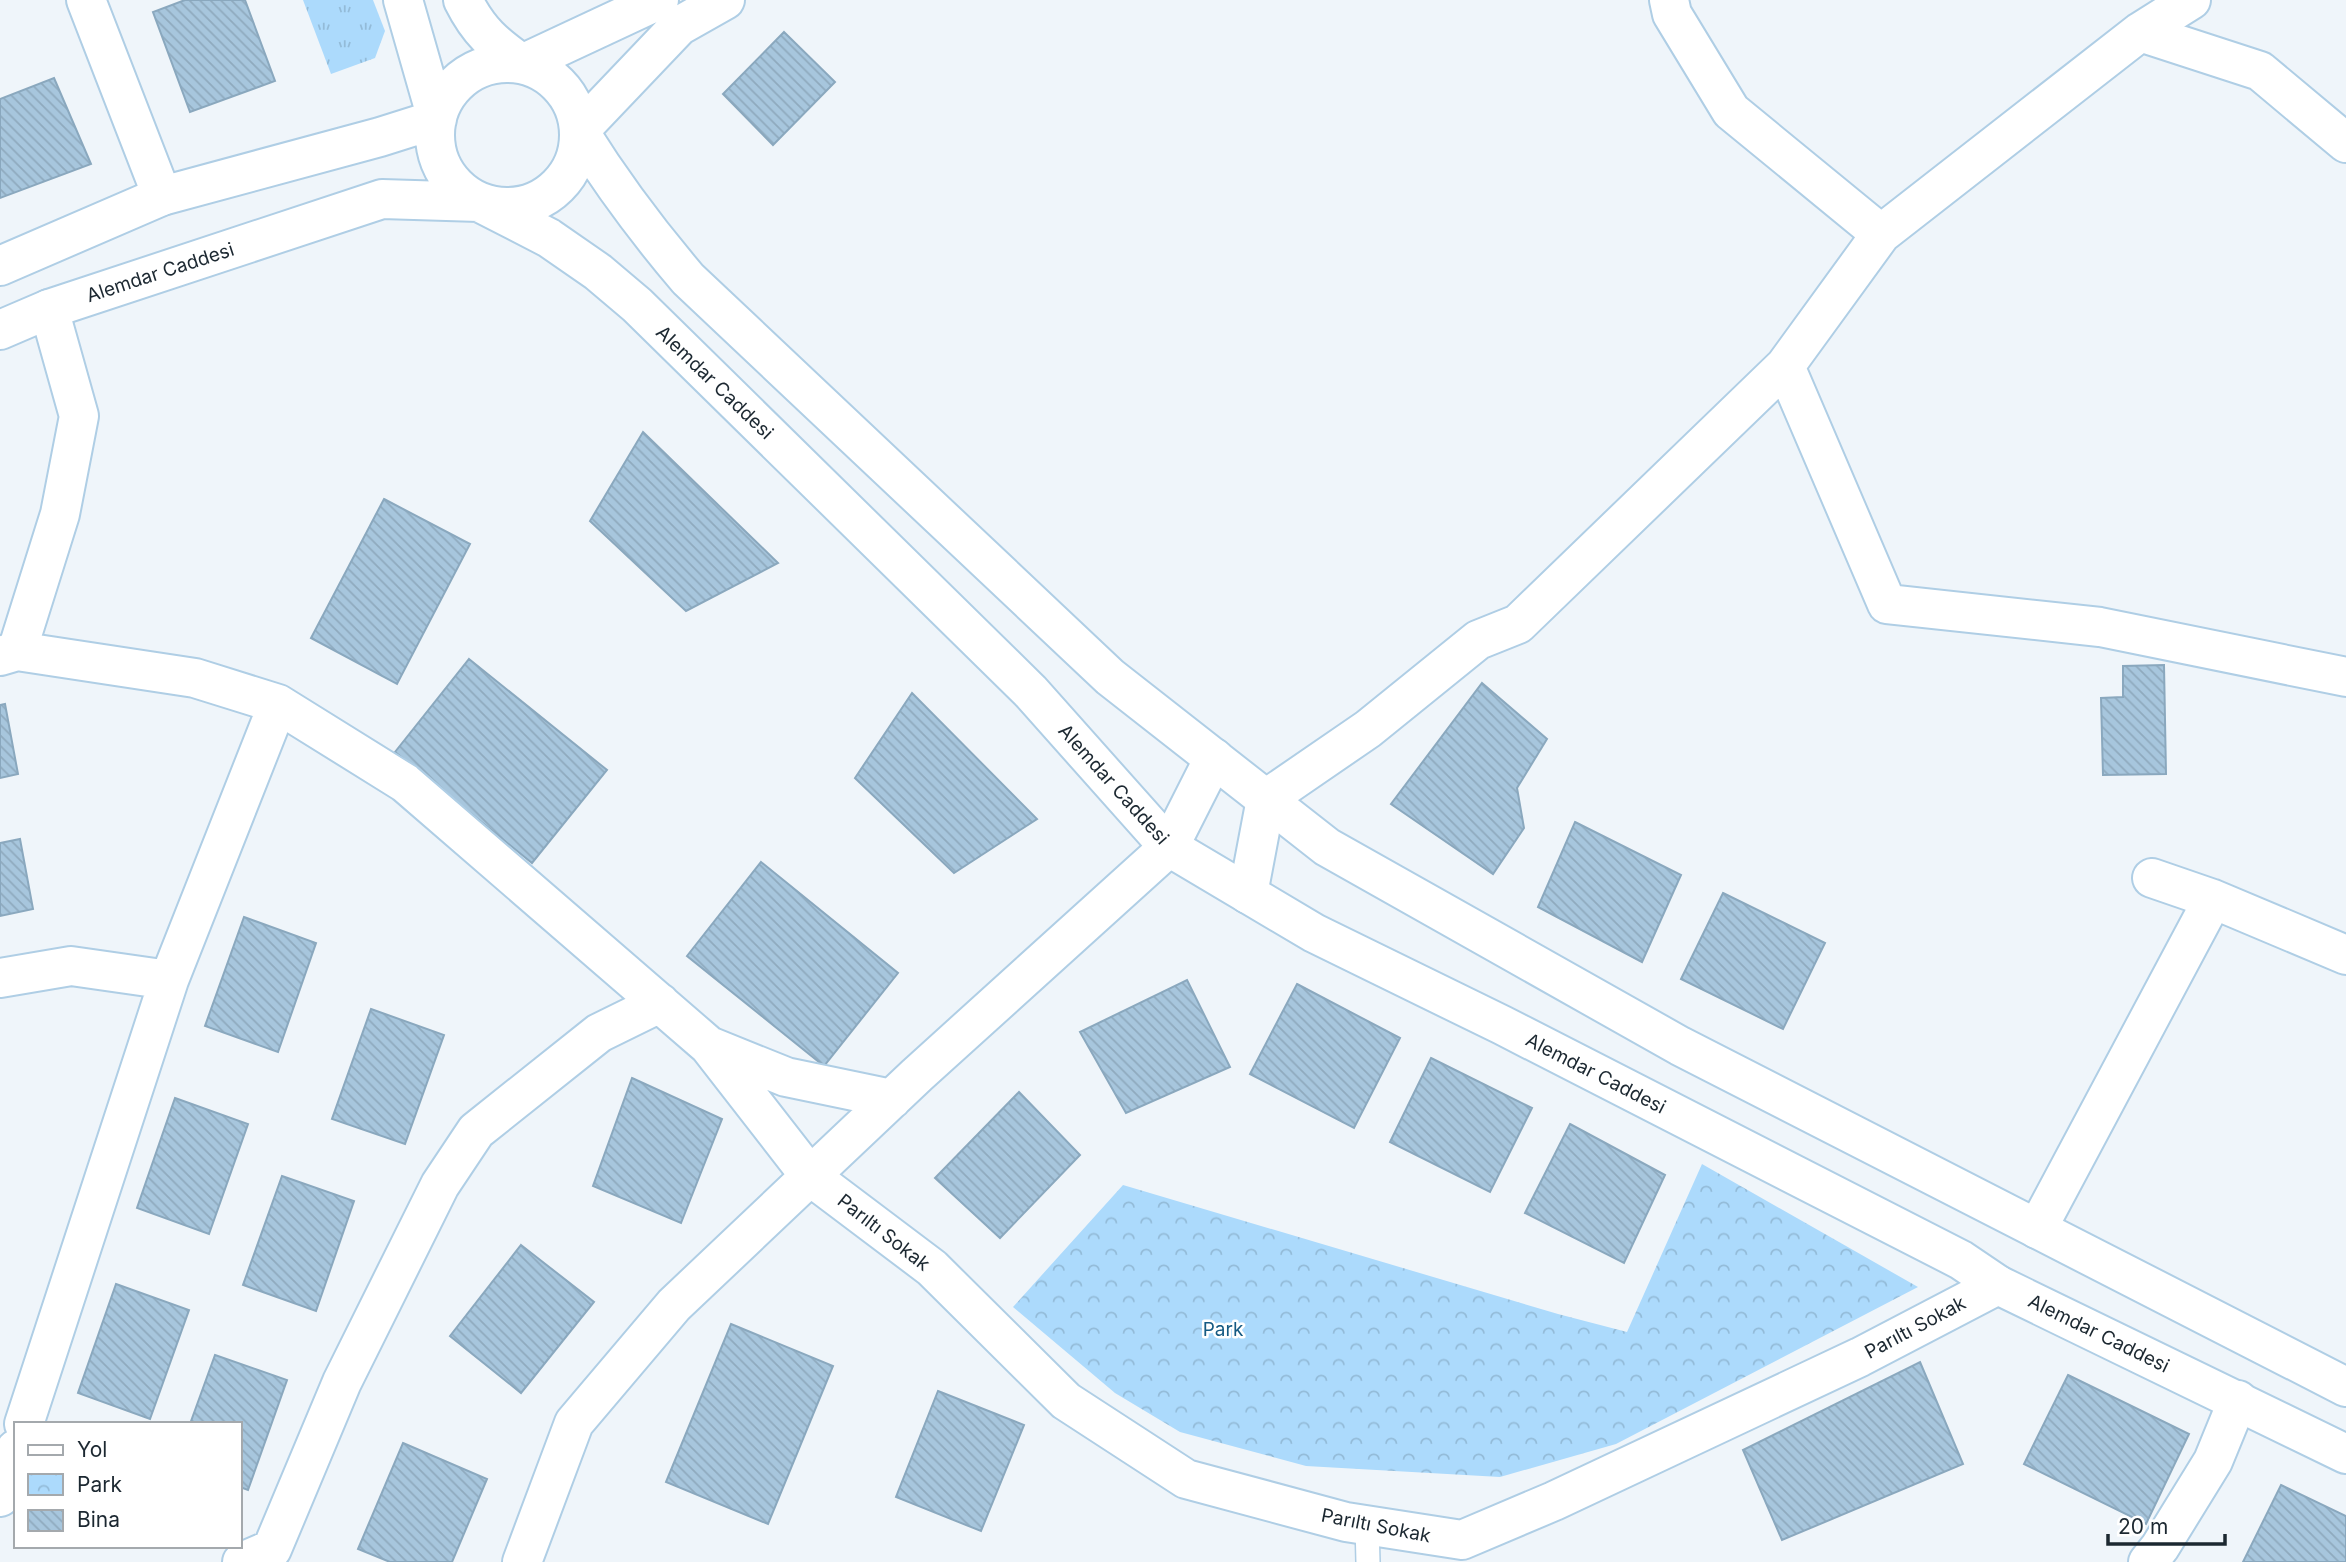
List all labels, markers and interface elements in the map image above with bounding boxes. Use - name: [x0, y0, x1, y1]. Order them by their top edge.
- street label: Alemdar Caddesi: [83, 238, 237, 307]
- street label: Alemdar Caddesi: [651, 321, 778, 444]
- street label: Alemdar Caddesi: [1054, 720, 1174, 849]
- street label: Alemdar Caddesi: [1522, 1028, 1669, 1119]
- street label: Parıltı Sokak: [833, 1189, 935, 1276]
- street label: Alemdar Caddesi: [2025, 1289, 2173, 1377]
- street label: Parıltı Sokak: [1861, 1291, 1970, 1364]
- park label: Park: [1203, 1318, 1244, 1341]
- legend: [14, 1422, 242, 1548]
- text: Yol: [77, 1437, 107, 1462]
- text: Park: [77, 1472, 122, 1497]
- scale bar: [2108, 1502, 2225, 1546]
- street label: Parıltı Sokak: [1319, 1504, 1433, 1547]
- text: Bina: [77, 1507, 120, 1532]
- text: 20 m: [2118, 1514, 2168, 1539]

